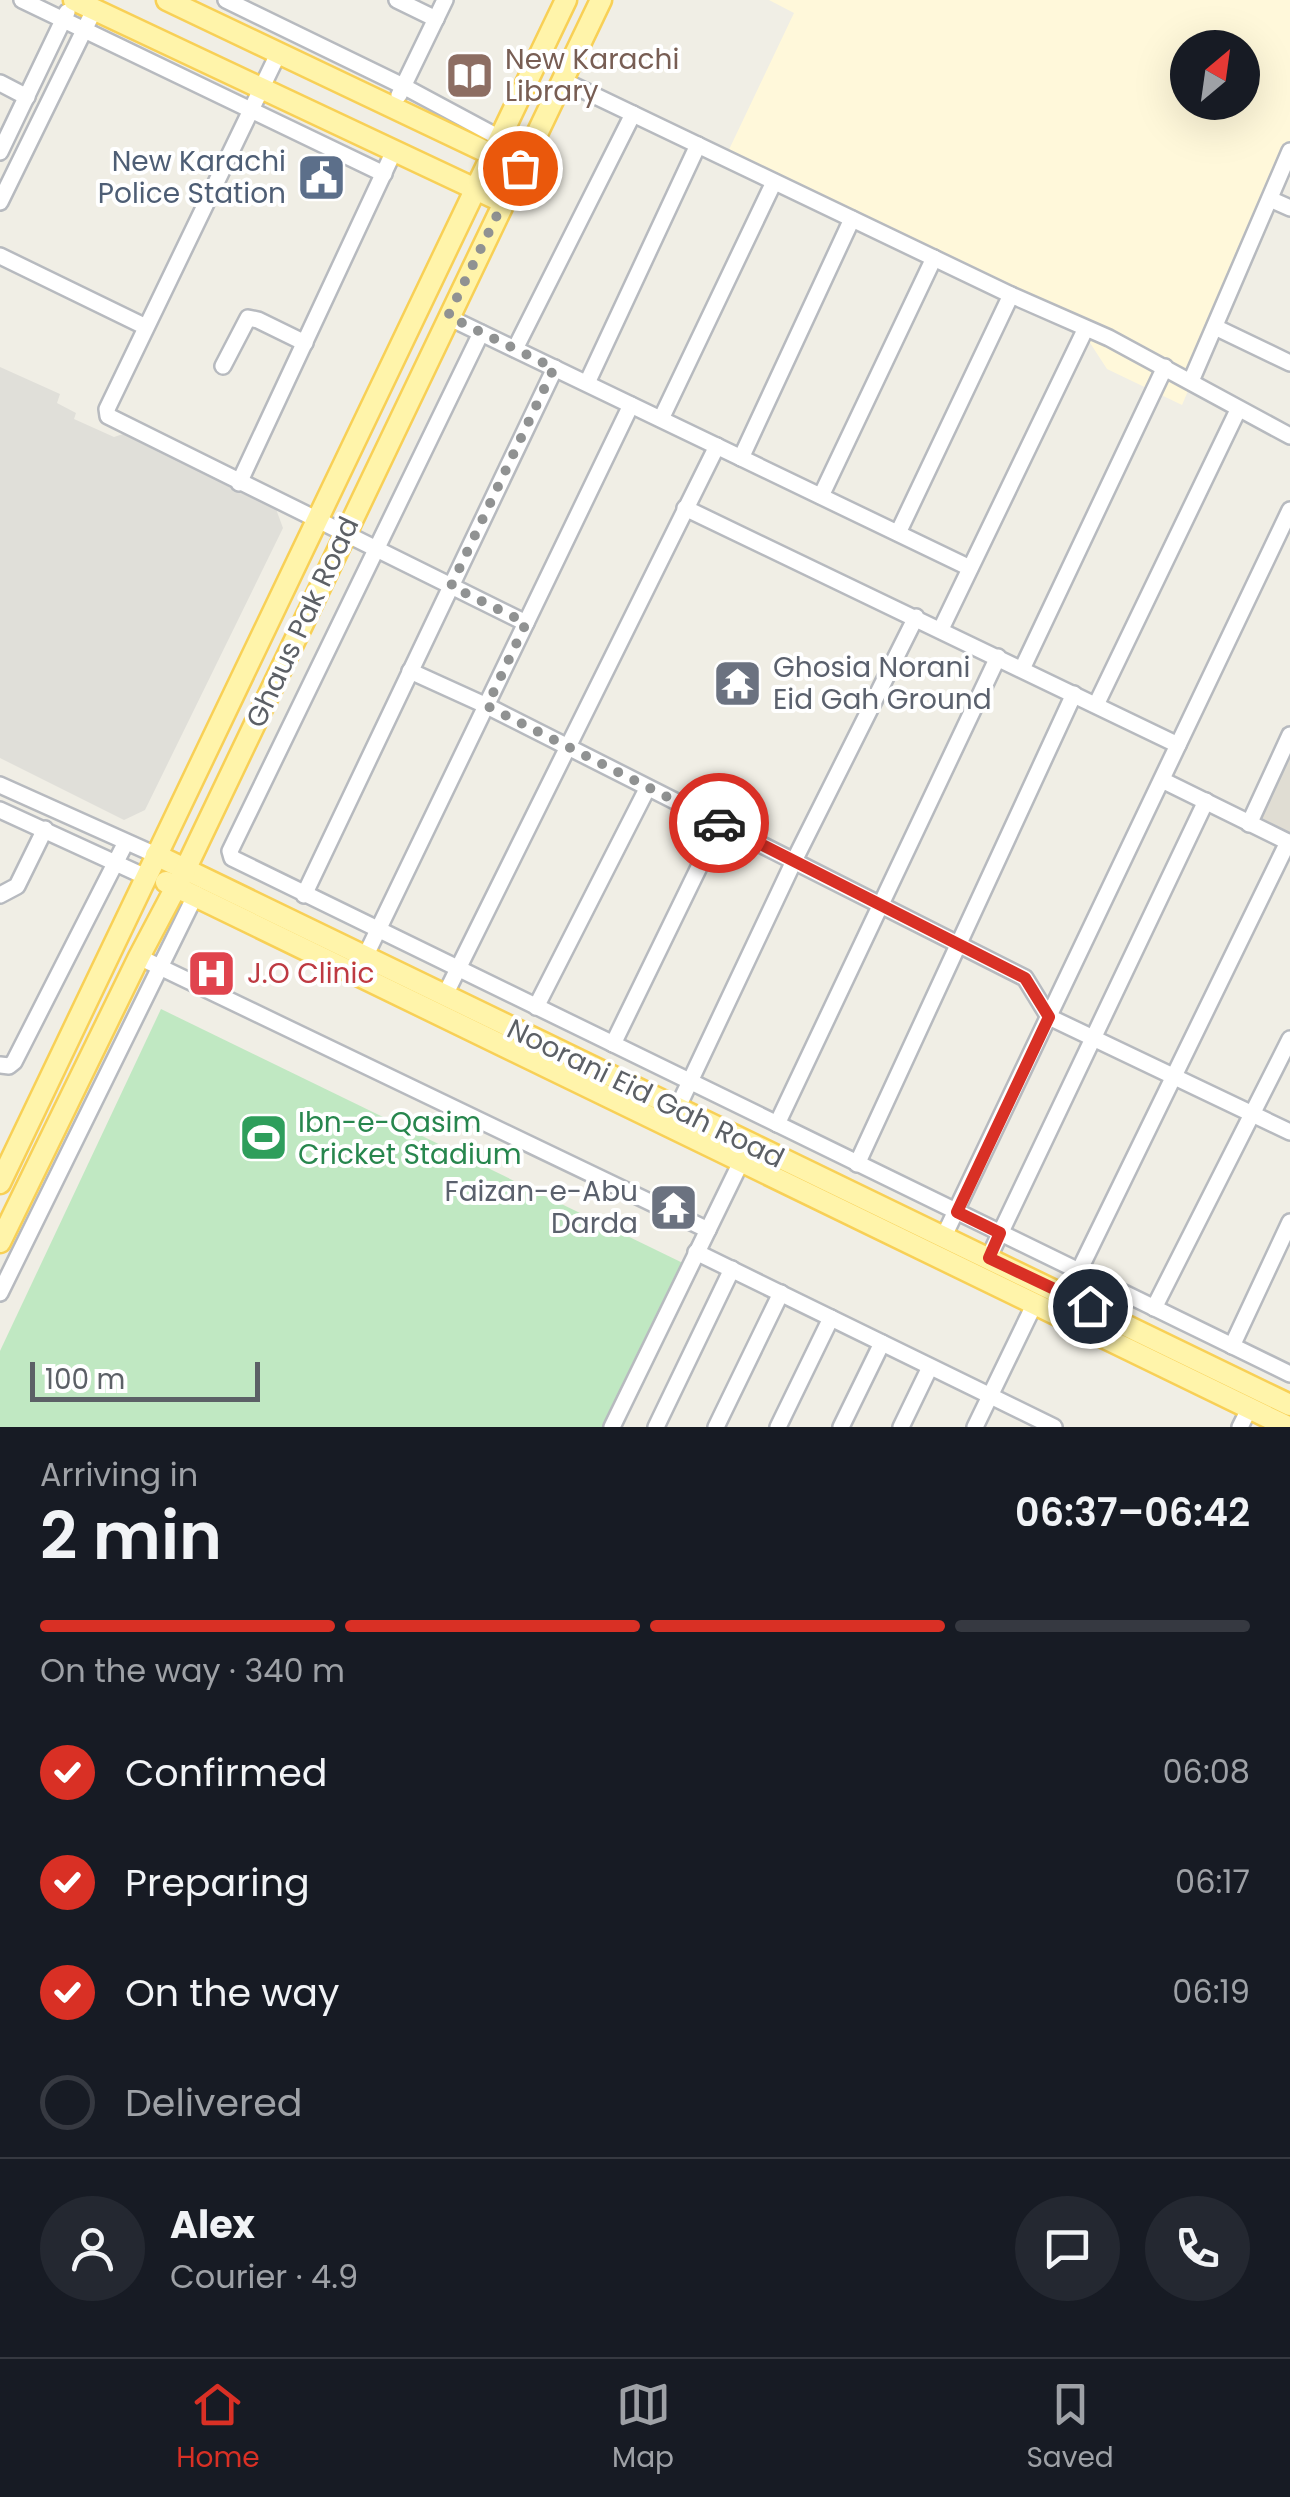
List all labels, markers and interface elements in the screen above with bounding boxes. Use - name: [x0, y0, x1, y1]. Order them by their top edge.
- north arrow: [1170, 30, 1260, 120]
- map controls: [1170, 30, 1260, 120]
- place label: New Karachi Library: [505, 40, 679, 111]
- library icon: New Karachi Library: [444, 49, 496, 101]
- pin: [478, 126, 563, 211]
- icon: bag: [493, 141, 548, 196]
- place label: New Karachi Police Station: [98, 142, 286, 213]
- public building icon: New Karachi Police Station: [295, 151, 347, 203]
- street label: Ghaus Pak Road: [236, 510, 368, 734]
- place label: Ghosia Norani Eid Gah Ground: [773, 648, 992, 719]
- temple icon: Ghosia Norani Eid Gah Ground: [712, 657, 764, 709]
- courier: [669, 773, 769, 873]
- icon: car: [692, 796, 747, 851]
- hospital icon: J.O Clinic: [186, 947, 238, 999]
- place label: J.O Clinic: [247, 954, 374, 993]
- street label: Noorani Eid Gah Road: [501, 1009, 791, 1178]
- place label: Ibn-e-Qasim Cricket Stadium: [298, 1103, 522, 1174]
- sports icon: Ibn-e-Qasim Cricket Stadium: [237, 1112, 289, 1164]
- place label: Faizan-e-Abu Darda: [445, 1172, 638, 1243]
- temple icon: Faizan-e-Abu Darda: [647, 1181, 699, 1233]
- pin: [1048, 1264, 1133, 1349]
- icon: home: [1063, 1279, 1118, 1334]
- scale bar: [30, 1357, 260, 1402]
- text: 100 m: [45, 1360, 125, 1399]
- text: Arriving in: [40, 1452, 198, 1497]
- text: 06:37–06:42: [1015, 1486, 1250, 1539]
- text: 2 min: [40, 1491, 222, 1582]
- text: On the way · 340 m: [40, 1648, 345, 1693]
- icon: check: [40, 1745, 95, 1800]
- text: Confirmed: [125, 1746, 327, 1799]
- text: 06:08: [1162, 1749, 1250, 1794]
- icon: check: [40, 1855, 95, 1910]
- text: Preparing: [125, 1856, 310, 1909]
- text: 06:17: [1175, 1859, 1250, 1904]
- icon: check: [40, 1965, 95, 2020]
- text: On the way: [125, 1966, 339, 2019]
- text: 06:19: [1172, 1969, 1250, 2014]
- text: Delivered: [125, 2076, 302, 2129]
- button: person: [40, 2196, 145, 2301]
- button: chat: [1015, 2196, 1120, 2301]
- button: phone: [1145, 2196, 1250, 2301]
- text: Alex: [170, 2198, 255, 2251]
- text: Courier · 4.9: [170, 2254, 358, 2299]
- tab: Home: [176, 2377, 260, 2479]
- tab: Map: [612, 2377, 674, 2479]
- tab: Saved: [1026, 2377, 1114, 2479]

